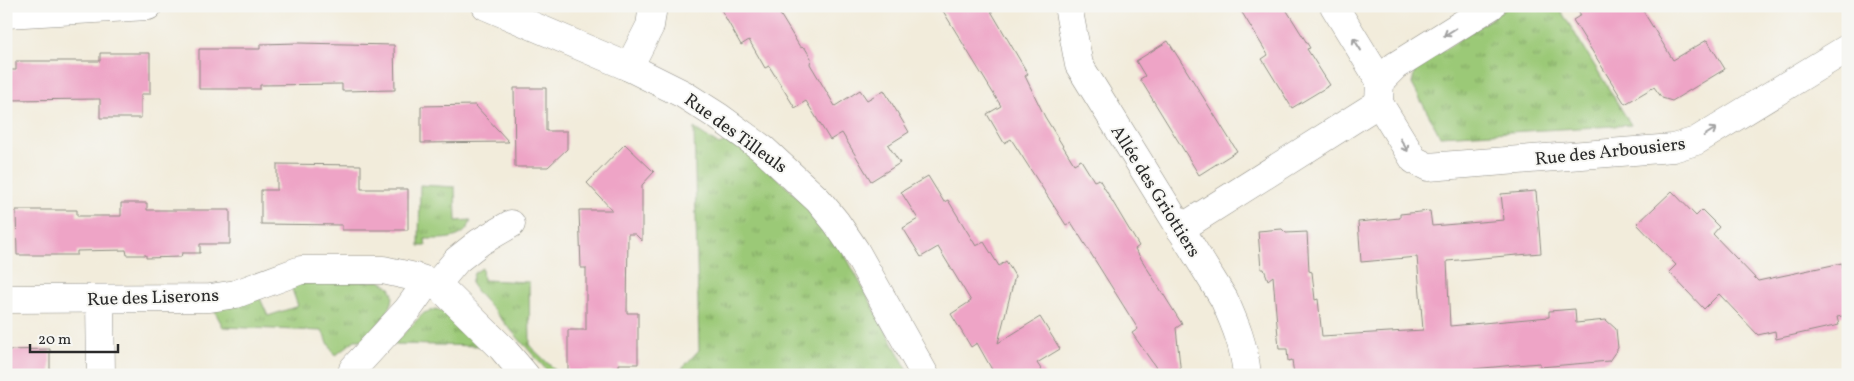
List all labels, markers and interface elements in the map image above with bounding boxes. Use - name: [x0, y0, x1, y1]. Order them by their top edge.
- one-way arrow: [1443, 27, 1457, 37]
- one-way arrow: [1352, 37, 1362, 51]
- street label: Rue des Tilleuls: [679, 88, 792, 180]
- street label: Allée des Griottiers: [1104, 121, 1205, 263]
- one-way arrow: [1703, 127, 1717, 138]
- street label: Rue des Arbousiers: [1534, 132, 1687, 173]
- one-way arrow: [1400, 138, 1410, 152]
- street label: Rue des Liserons: [87, 284, 219, 313]
- scale bar: [30, 321, 118, 353]
- text: 20 m: [38, 330, 71, 351]

